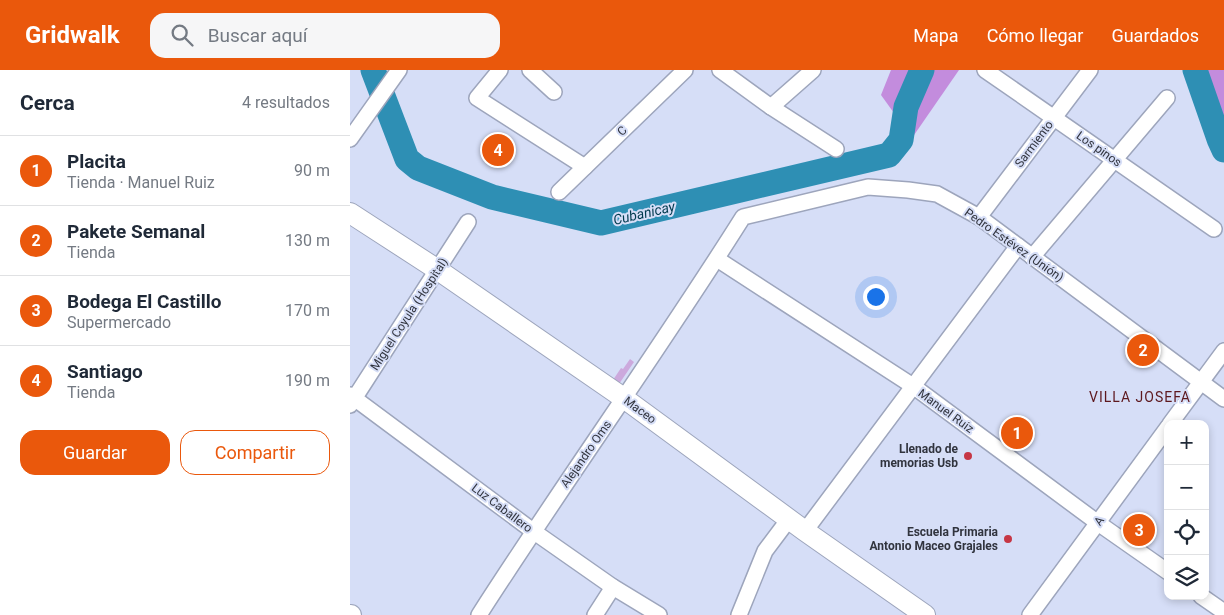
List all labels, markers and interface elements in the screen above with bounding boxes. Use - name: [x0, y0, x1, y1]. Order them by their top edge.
- search box: [150, 13, 500, 58]
- text: Gridwalk: [25, 21, 120, 49]
- icon: search: [168, 21, 196, 49]
- text: Buscar aquí: [208, 24, 308, 47]
- text: Mapa: [913, 25, 959, 46]
- text: Cómo llegar: [987, 25, 1083, 46]
- text: Guardados: [1111, 25, 1199, 46]
- text: Cerca: [20, 91, 75, 115]
- text: 4 resultados: [242, 93, 330, 112]
- street label: Sarmiento: [1012, 118, 1056, 170]
- street label: C: [614, 123, 630, 139]
- street label: Los pinos: [1074, 128, 1124, 170]
- pin: 4: [482, 131, 514, 169]
- text: Placita: [67, 150, 126, 173]
- text: 1: [31, 161, 41, 180]
- text: 90 m: [294, 161, 330, 180]
- text: Tienda · Manuel Ruiz: [67, 173, 215, 192]
- water label: Cubanicay: [612, 198, 677, 228]
- street label: Pedro Estévez (Unión): [962, 206, 1066, 284]
- text: Pakete Semanal: [67, 220, 205, 243]
- text: 2: [31, 231, 41, 250]
- text: 130 m: [285, 231, 330, 250]
- text: Tienda: [67, 243, 115, 262]
- street label: Miguel Coyula (Hospital): [367, 255, 451, 373]
- your location: [863, 284, 889, 310]
- text: Bodega El Castillo: [67, 290, 222, 313]
- text: 3: [31, 301, 41, 320]
- text: 170 m: [285, 301, 330, 320]
- text: Supermercado: [67, 313, 171, 332]
- pin: 2: [1127, 331, 1159, 369]
- text: Santiago: [67, 360, 143, 383]
- text: 4: [31, 371, 41, 390]
- text: 190 m: [285, 371, 330, 390]
- text: Tienda: [67, 383, 115, 402]
- street label: Manuel Ruiz: [915, 386, 977, 436]
- district label: VILLA JOSEFA: [1089, 389, 1191, 405]
- street label: Maceo: [621, 394, 659, 426]
- pin: 1: [1001, 414, 1033, 452]
- street label: Alejandro Oms: [558, 418, 614, 490]
- map controls: [1164, 420, 1209, 600]
- button: +: [1164, 420, 1209, 465]
- button: Guardar: [20, 430, 170, 475]
- button: Compartir: [180, 430, 330, 475]
- place label: Llenado de memorias Usb: [880, 442, 959, 470]
- marker: Llenado de memorias Usb: [962, 450, 974, 462]
- button: −: [1164, 465, 1209, 510]
- street label: Luz Caballero: [469, 481, 535, 535]
- button: locate: [1164, 510, 1209, 555]
- pin: 3: [1123, 511, 1155, 549]
- street label: A: [1091, 514, 1107, 528]
- place label: Escuela Primaria Antonio Maceo Grajales: [869, 525, 999, 553]
- marker: Escuela Primaria Antonio Maceo Grajales: [1002, 533, 1014, 545]
- button: layers: [1164, 555, 1209, 600]

